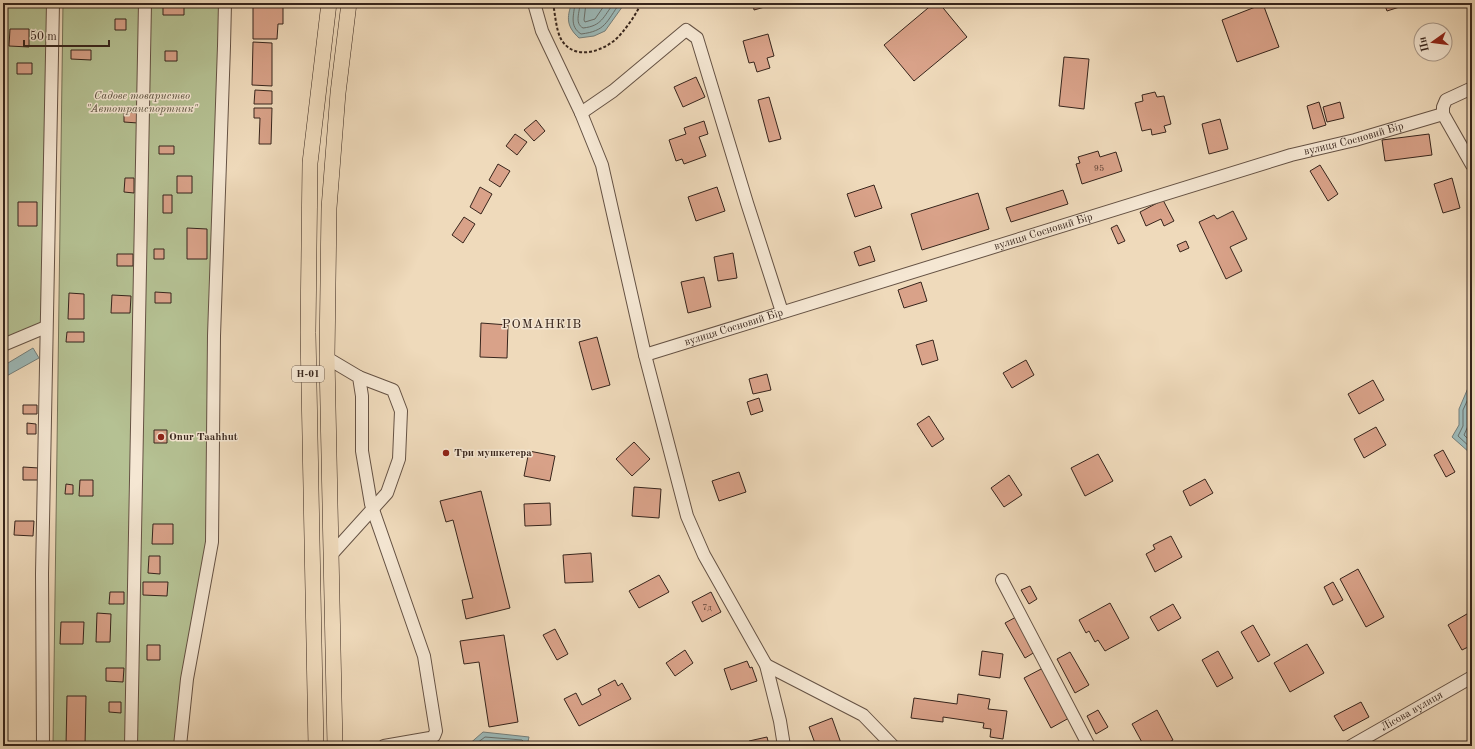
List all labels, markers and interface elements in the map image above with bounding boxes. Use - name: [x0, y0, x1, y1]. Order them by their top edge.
- scale bar: [24, 22, 109, 48]
- north arrow: [1413, 22, 1453, 62]
- text: 50 m: [30, 30, 57, 43]
- text: Пн: [1418, 35, 1432, 53]
- park label: Садове товариство "Автотранспортник": [86, 91, 199, 115]
- street label: вулиця Сосновий Бір: [1303, 120, 1405, 157]
- house number: 95: [1094, 164, 1104, 173]
- street label: вулиця Сосновий Бір: [993, 211, 1094, 252]
- street label: вулиця Сосновий Бір: [683, 307, 785, 348]
- district label: РОМАНКІВ: [502, 318, 582, 331]
- road number: Н-01: [292, 366, 324, 382]
- marker: Onur Taahhut: [156, 432, 166, 442]
- place label: Onur Taahhut: [169, 432, 238, 443]
- marker: Три мушкетера: [441, 448, 451, 458]
- place label: Три мушкетера: [454, 448, 532, 459]
- house number: 7д: [702, 603, 712, 612]
- street label: Лісова вулиця: [1379, 689, 1445, 733]

